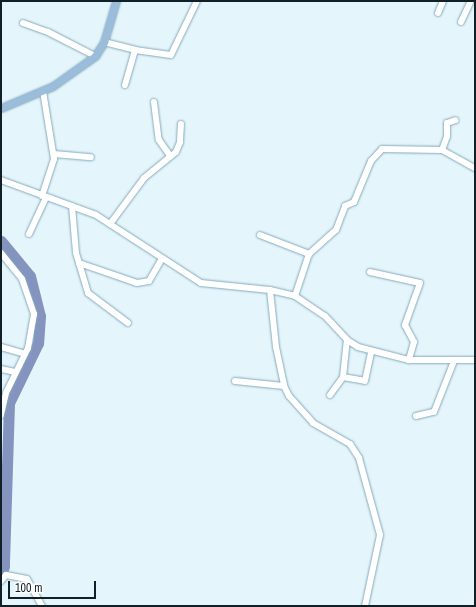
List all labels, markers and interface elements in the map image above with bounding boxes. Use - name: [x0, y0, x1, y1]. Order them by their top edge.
- scale bar: [10, 573, 98, 599]
- text: 100 m: [15, 580, 42, 596]

